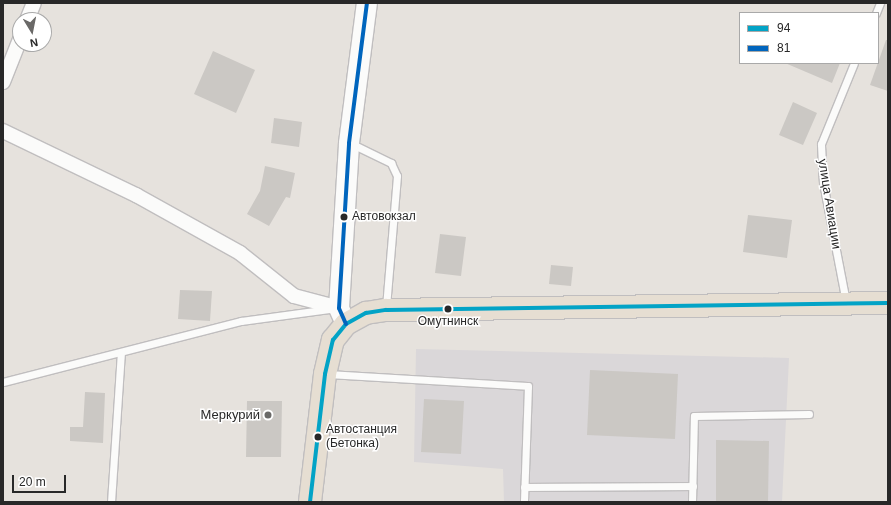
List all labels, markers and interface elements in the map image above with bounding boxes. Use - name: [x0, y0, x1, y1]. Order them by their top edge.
- north arrow: [12, 12, 52, 52]
- legend: [739, 12, 879, 64]
- text: 94: [777, 21, 790, 35]
- text: N: [29, 36, 39, 49]
- text: 81: [777, 41, 790, 55]
- street label: улица Авиации: [814, 158, 844, 250]
- place label: Автовокзал: [352, 210, 416, 224]
- marker: Автовокзал: [339, 212, 349, 222]
- marker: Омутнинск: [443, 304, 453, 314]
- place label: Омутнинск: [418, 315, 478, 329]
- place label: Меркурий: [201, 407, 260, 423]
- marker: Меркурий: [263, 410, 273, 420]
- place label: Автостанция (Бетонка): [326, 423, 397, 451]
- marker: Автостанция (Бетонка): [313, 432, 323, 442]
- scale bar: [14, 467, 68, 493]
- text: 20 m: [19, 475, 46, 489]

